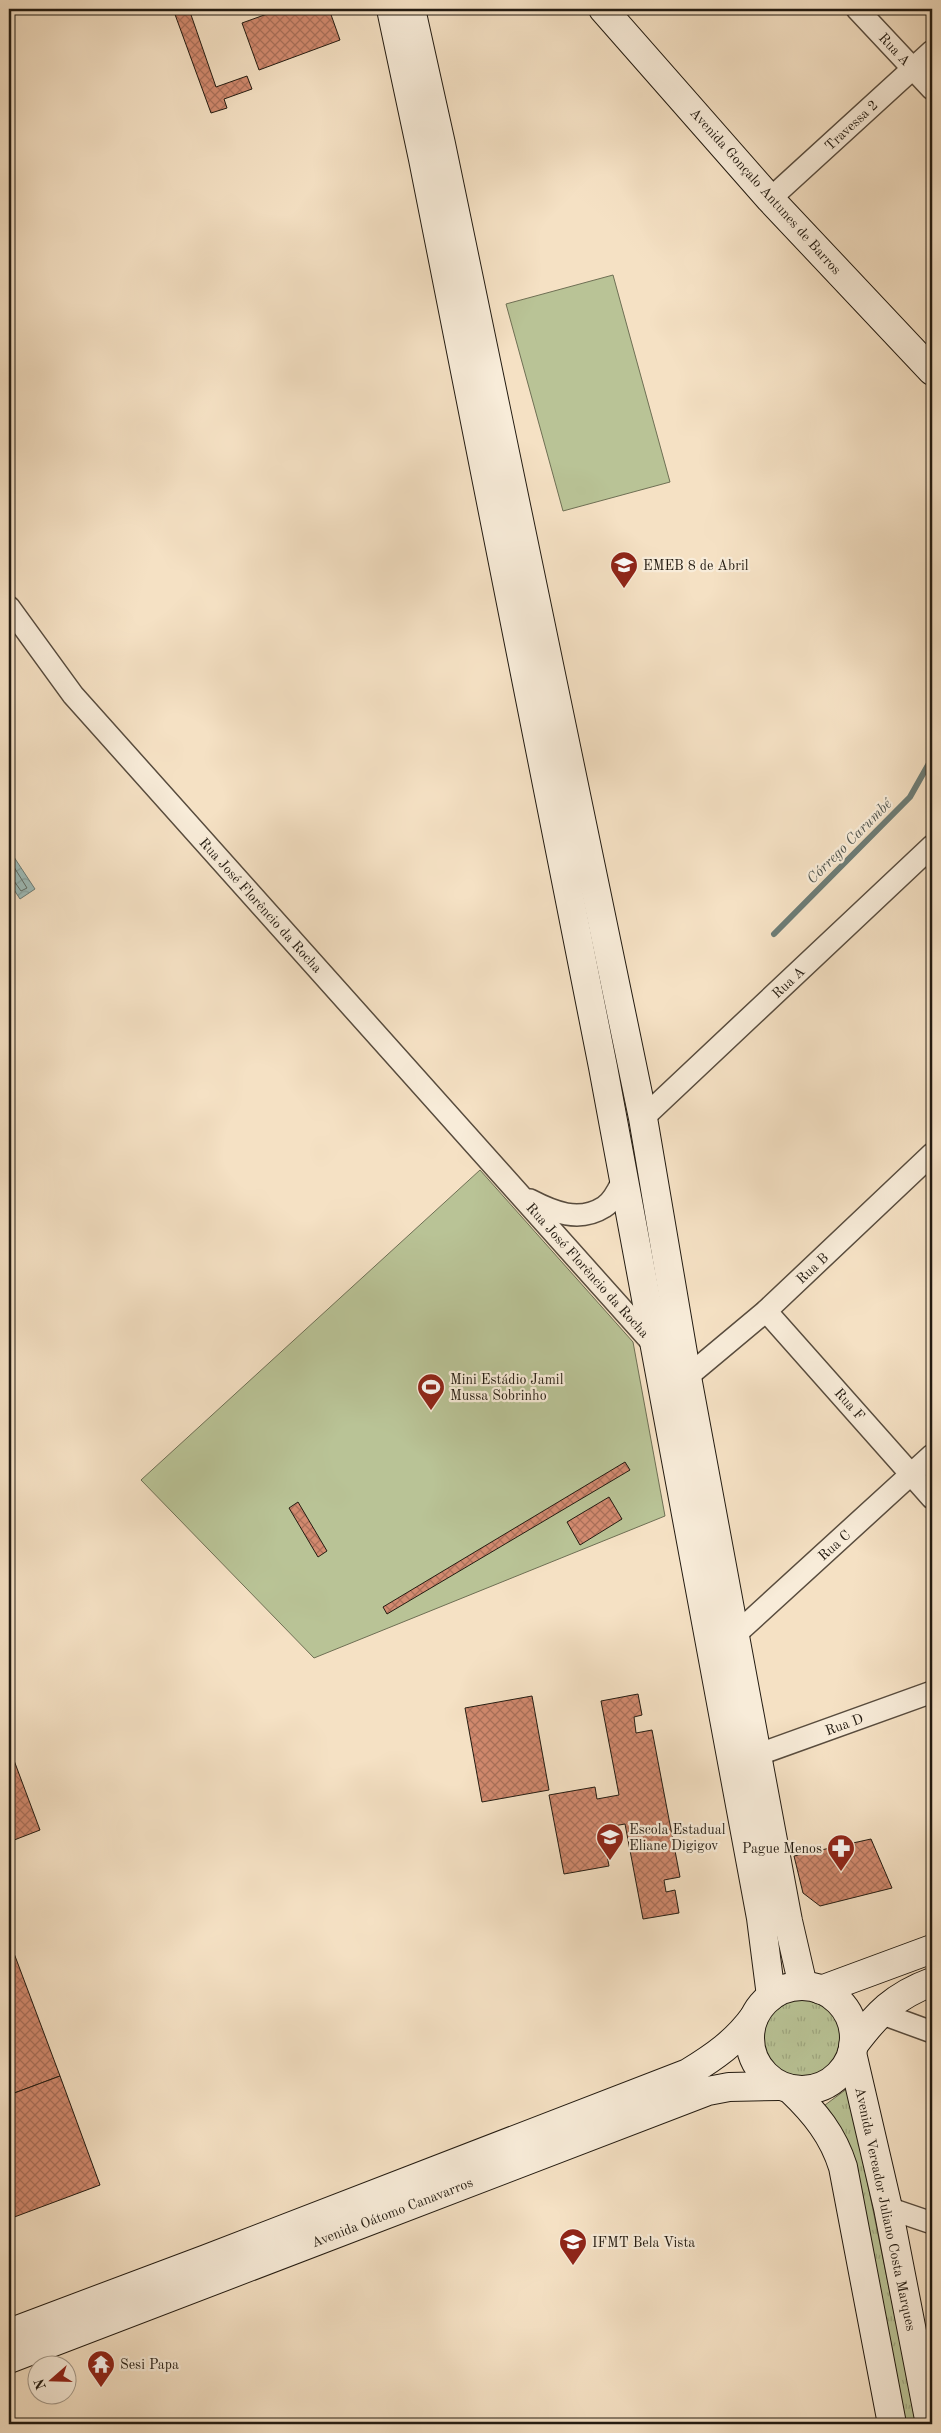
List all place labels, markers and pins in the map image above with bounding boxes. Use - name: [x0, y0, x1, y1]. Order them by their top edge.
- school or university icon: EMEB 8 de Abril: [609, 550, 639, 589]
- place label: EMEB 8 de Abril: [643, 559, 749, 573]
- sports icon: Mini Estádio Jamil Mussa Sobrinho: [416, 1372, 446, 1411]
- place label: Mini Estádio Jamil Mussa Sobrinho: [450, 1373, 564, 1403]
- school or university icon: Escola Estadual Eliane Digigov: [595, 1822, 625, 1861]
- place label: Escola Estadual Eliane Digigov: [629, 1823, 726, 1853]
- pharmacy icon: Pague Menos: [826, 1833, 856, 1872]
- place label: Pague Menos: [742, 1842, 822, 1856]
- school or university icon: IFMT Bela Vista: [558, 2227, 588, 2266]
- place label: IFMT Bela Vista: [592, 2236, 695, 2250]
- temple icon: Sesi Papa: [86, 2349, 116, 2388]
- place label: Sesi Papa: [120, 2358, 179, 2372]

